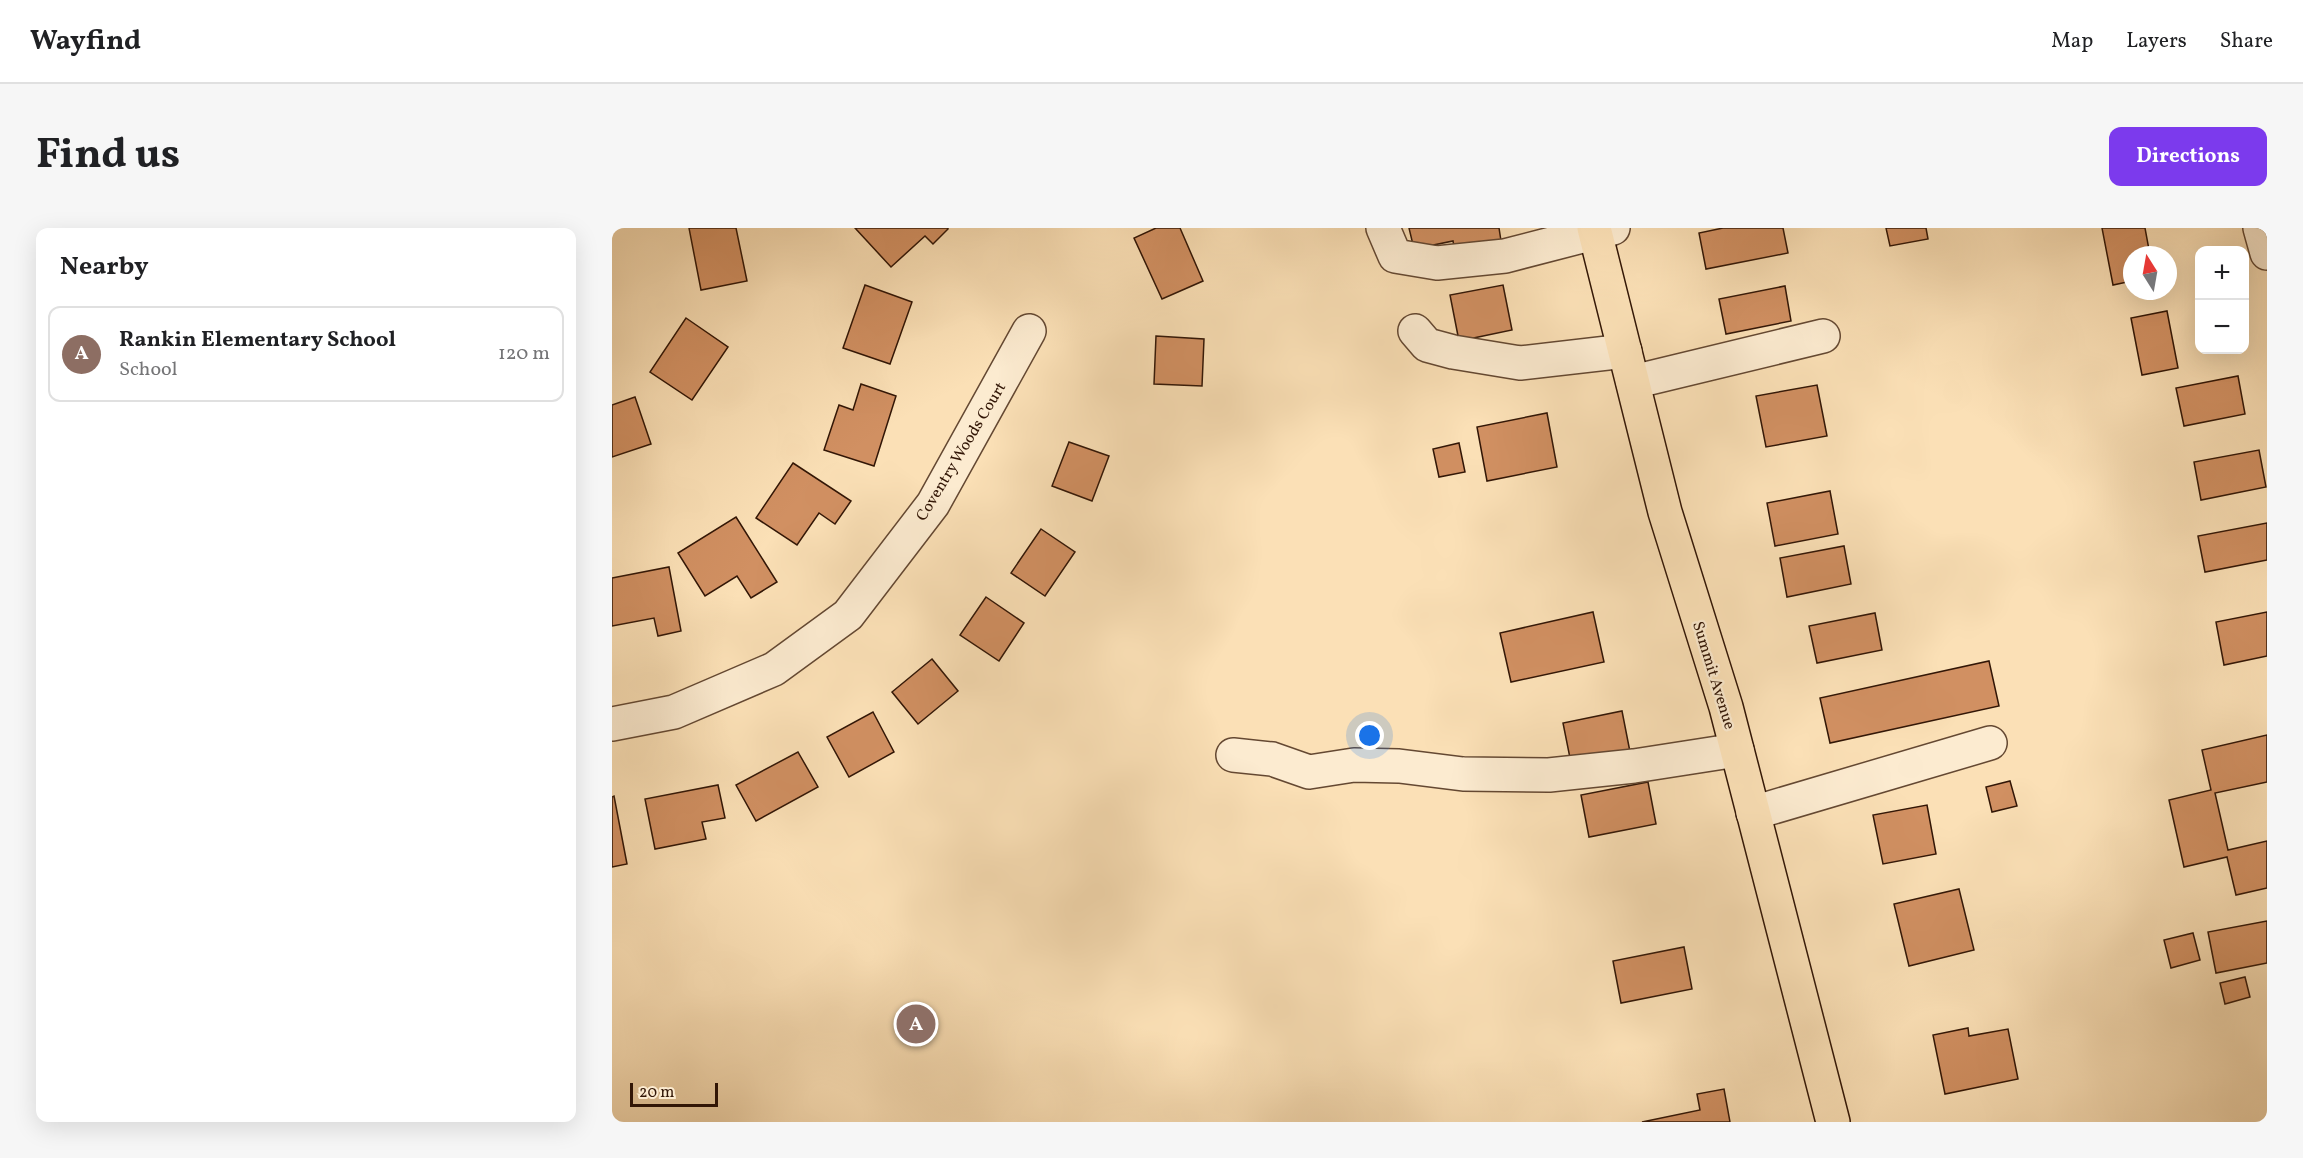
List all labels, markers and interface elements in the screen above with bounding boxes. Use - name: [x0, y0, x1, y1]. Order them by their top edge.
- text: Wayfind: [30, 22, 141, 61]
- text: Map: [2051, 27, 2093, 56]
- text: Layers: [2126, 27, 2187, 56]
- text: Share: [2220, 27, 2273, 56]
- text: Find us: [36, 127, 180, 186]
- button: Directions: [2109, 127, 2267, 186]
- north arrow: [2123, 246, 2177, 300]
- map controls: [2195, 246, 2249, 354]
- button: +: [2195, 246, 2249, 300]
- text: Nearby: [60, 249, 149, 285]
- button: −: [2195, 300, 2249, 354]
- text: Rankin Elementary School: [119, 325, 396, 356]
- text: A: [74, 340, 89, 368]
- text: 120 m: [498, 340, 550, 368]
- text: School: [119, 356, 177, 384]
- street label: Coventry Woods Court: [911, 378, 1012, 526]
- street label: Summit Avenue: [1686, 619, 1740, 732]
- your location: [1355, 721, 1384, 750]
- pin: A: [896, 1002, 936, 1046]
- scale bar: [630, 1080, 718, 1108]
- text: 20 m: [639, 1082, 674, 1104]

